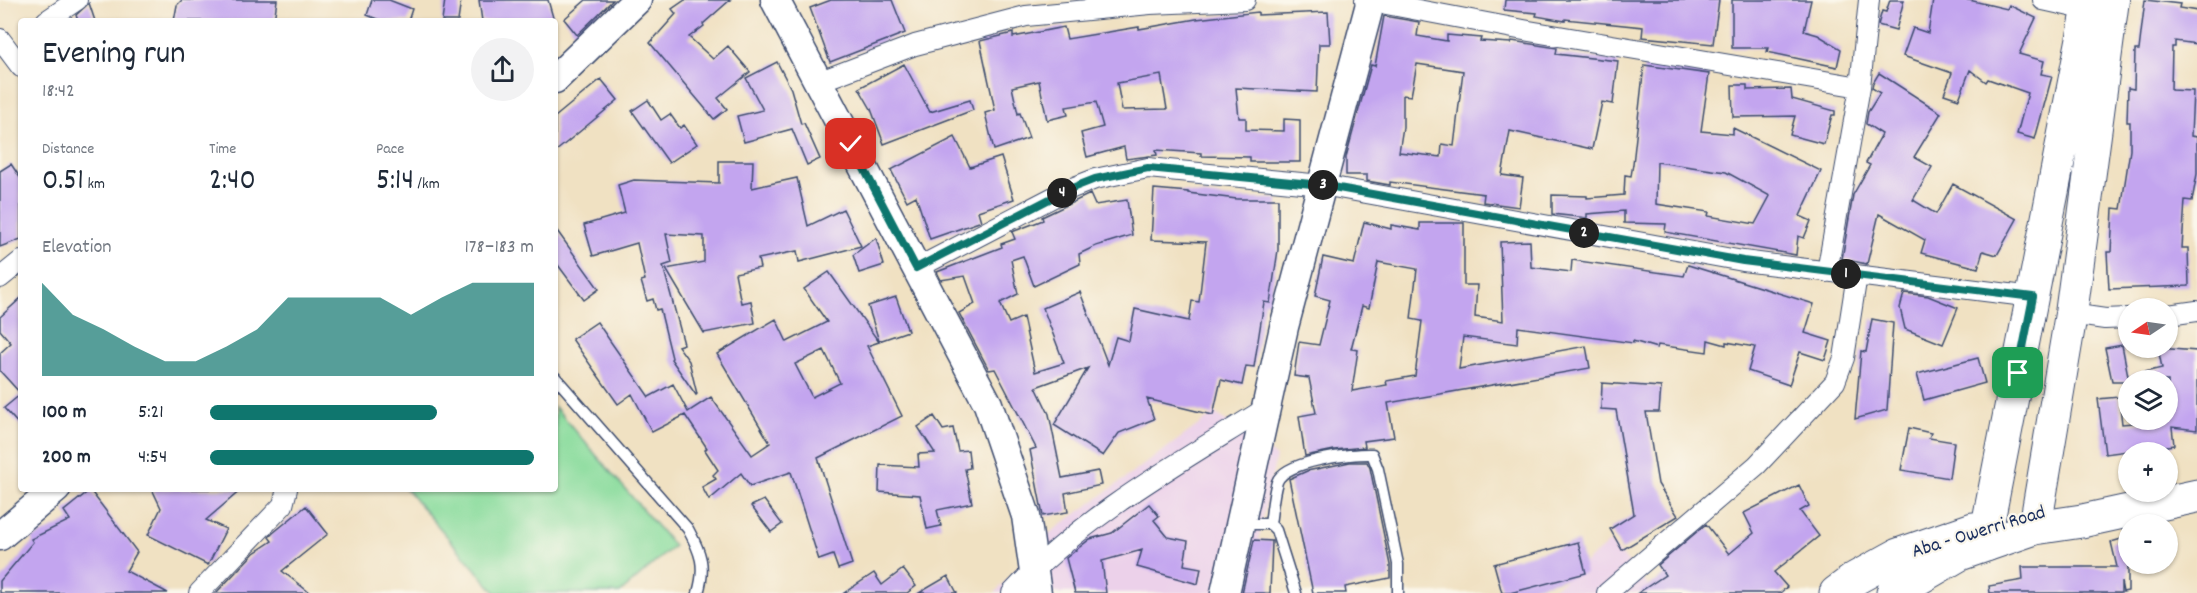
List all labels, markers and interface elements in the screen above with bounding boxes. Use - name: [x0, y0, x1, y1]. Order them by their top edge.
- text: Evening run: [42, 32, 186, 79]
- button: share: [471, 38, 534, 101]
- text: 18:42: [42, 78, 75, 106]
- pin: [825, 118, 876, 169]
- icon: check: [834, 127, 867, 160]
- text: Distance: [42, 138, 94, 161]
- text: Time: [209, 138, 236, 161]
- text: Pace: [376, 138, 404, 161]
- text: 0.51: [42, 161, 84, 204]
- text: 2:40: [209, 161, 256, 204]
- text: 5:14: [376, 161, 414, 204]
- pin: 3: [1308, 170, 1338, 200]
- text: km: [84, 173, 105, 196]
- text: /km: [414, 173, 440, 196]
- text: 3: [1319, 173, 1327, 196]
- pin: 4: [1047, 178, 1077, 208]
- text: 4: [1059, 181, 1065, 204]
- pin: 2: [1569, 218, 1599, 248]
- text: 2: [1581, 221, 1588, 244]
- text: Elevation: [42, 234, 112, 262]
- text: 178–183 m: [464, 234, 534, 262]
- pin: 1: [1831, 259, 1861, 289]
- text: 1: [1844, 262, 1848, 285]
- north arrow: [2118, 298, 2178, 358]
- map controls: [2118, 298, 2178, 574]
- pin: [1992, 347, 2043, 398]
- icon: arrive: [2001, 356, 2034, 389]
- button: layers: [2118, 370, 2178, 430]
- text: 100 m: [42, 399, 87, 427]
- text: 5:21: [138, 399, 164, 427]
- button: +: [2118, 442, 2178, 502]
- text: 200 m: [42, 444, 91, 472]
- text: 4:54: [138, 444, 167, 472]
- street label: Aba - Owerri Road: [1909, 499, 2049, 567]
- button: −: [2118, 514, 2178, 574]

